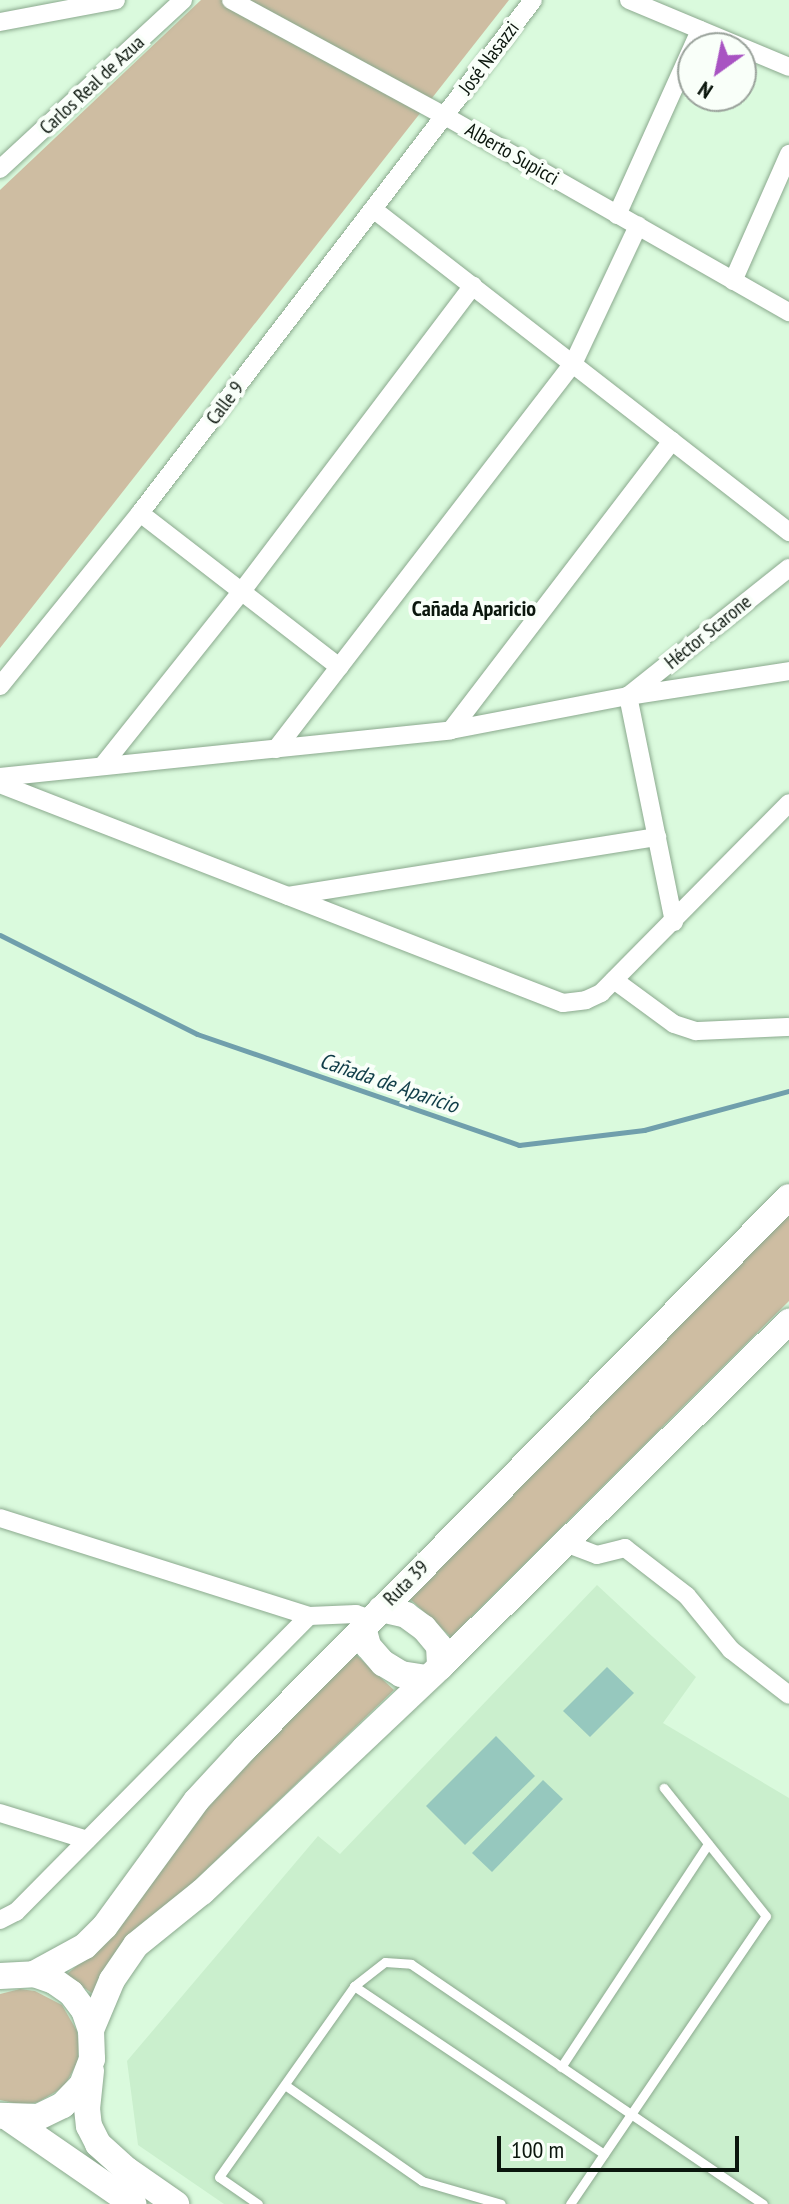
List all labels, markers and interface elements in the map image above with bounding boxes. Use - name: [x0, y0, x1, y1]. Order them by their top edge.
- street label: José Nasazzi: [454, 17, 524, 99]
- street label: Carlos Real de Azua: [35, 30, 149, 140]
- north arrow: [677, 32, 757, 112]
- text: N: [692, 75, 718, 105]
- street label: Alberto Supicci: [461, 118, 563, 190]
- street label: Calle 9: [201, 377, 249, 429]
- street label: Héctor Scarone: [660, 590, 756, 674]
- district label: Cañada Aparicio: [411, 596, 537, 622]
- water label: Cañada de Aparicio: [316, 1047, 462, 1119]
- street label: Ruta 39: [378, 1555, 434, 1611]
- scale bar: [501, 2120, 743, 2170]
- text: 100 m: [511, 2134, 564, 2165]

